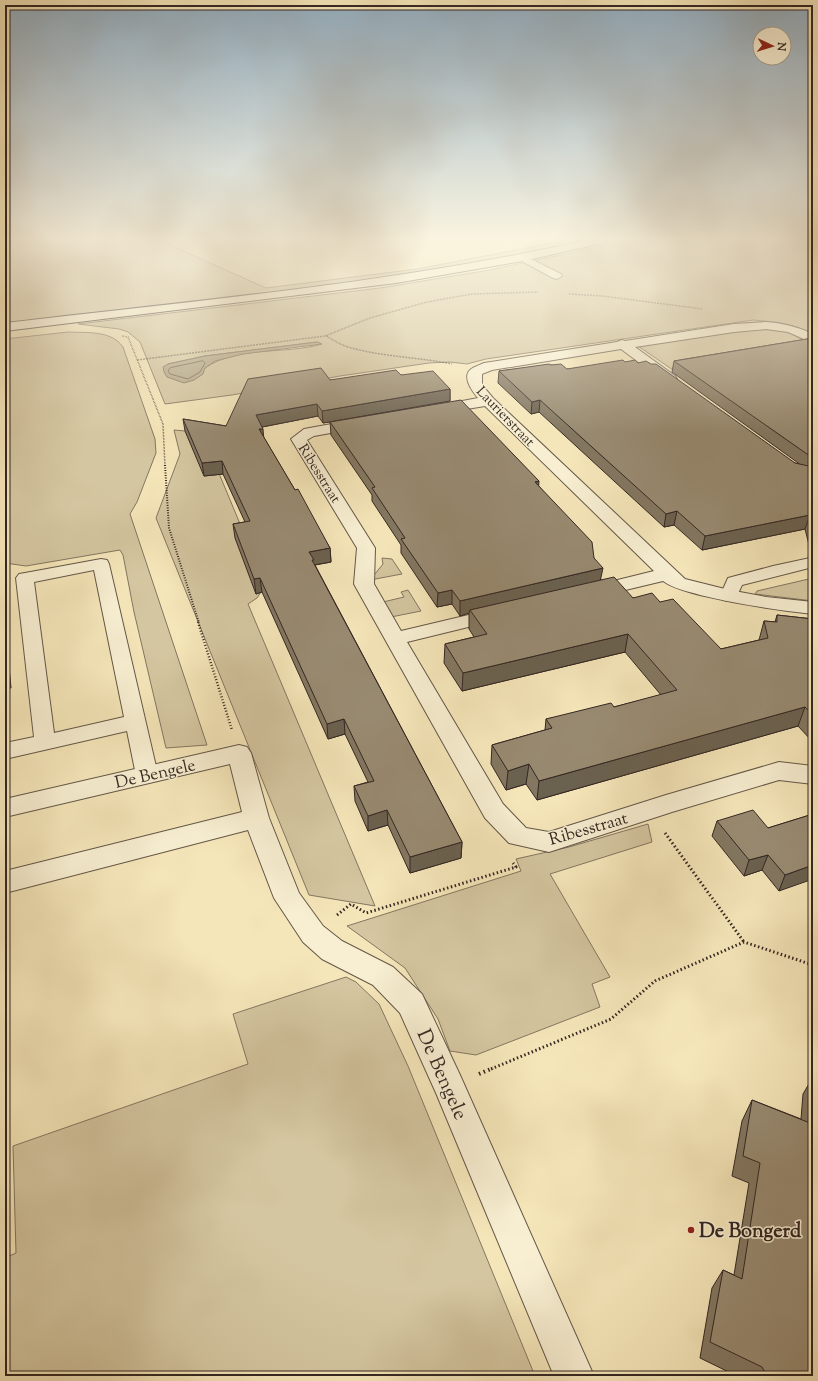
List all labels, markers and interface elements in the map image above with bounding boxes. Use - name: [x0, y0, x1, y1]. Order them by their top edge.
- north arrow: [752, 26, 792, 66]
- text: N: [773, 41, 789, 52]
- street label: Laurierstraat: [471, 383, 539, 452]
- street label: Ribesstraat: [292, 440, 345, 508]
- street label: De Bengele: [113, 754, 198, 796]
- street label: Ribesstraat: [546, 807, 631, 853]
- street label: De Bengele: [408, 1025, 474, 1125]
- place label: De Bongerd: [699, 1218, 802, 1247]
- marker: De Bongerd: [686, 1225, 696, 1235]

